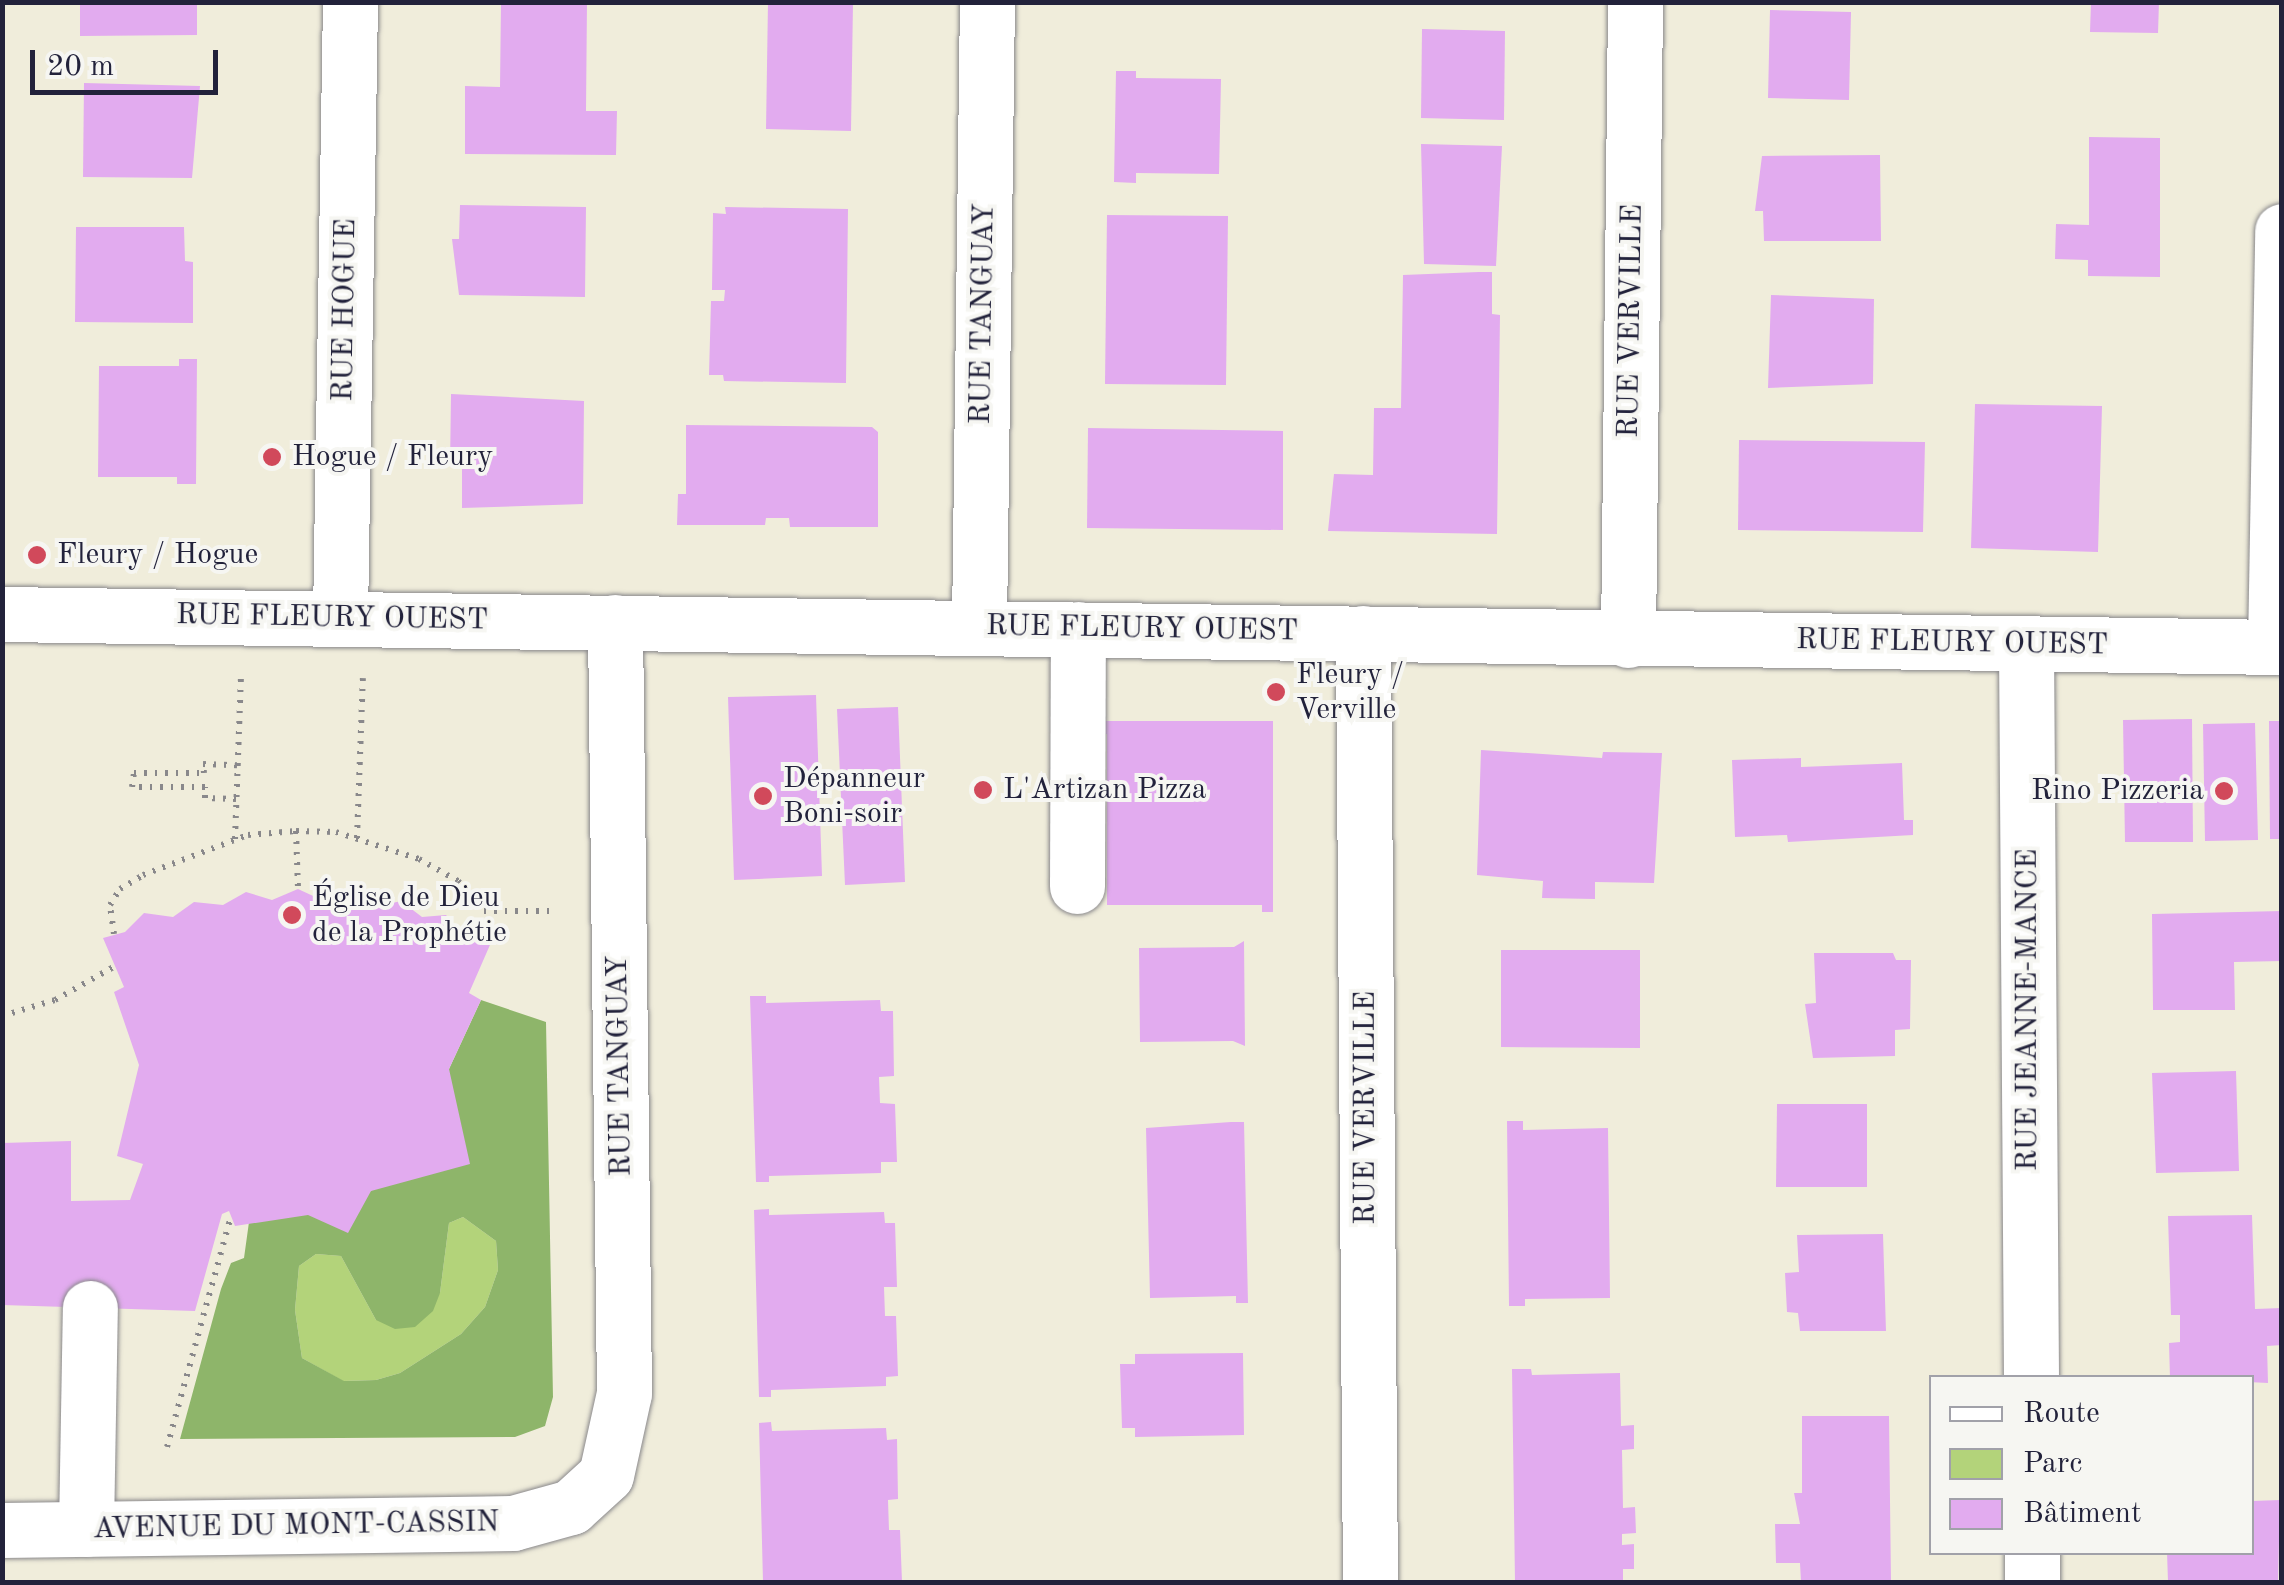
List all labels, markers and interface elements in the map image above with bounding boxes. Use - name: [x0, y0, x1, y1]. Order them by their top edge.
- scale bar: [35, 30, 222, 92]
- text: 20 m: [47, 52, 114, 82]
- street label: RUE TANGUAY: [963, 203, 1003, 425]
- street label: RUE VERVILLE: [1611, 204, 1651, 438]
- street label: RUE HOGUE: [325, 218, 365, 402]
- place label: Hogue / Fleury: [292, 439, 493, 475]
- marker: Hogue / Fleury: [261, 446, 283, 468]
- place label: Fleury / Hogue: [57, 537, 258, 573]
- marker: Fleury / Hogue: [26, 544, 48, 566]
- street label: RUE FLEURY OUEST: [176, 597, 488, 639]
- street label: RUE FLEURY OUEST: [986, 608, 1298, 650]
- street label: RUE FLEURY OUEST: [1796, 622, 2108, 664]
- place label: Fleury / Verville: [1296, 657, 1404, 728]
- marker: Fleury / Verville: [1265, 681, 1287, 703]
- place label: Dépanneur Boni-soir: [783, 761, 925, 832]
- place label: L'Artizan Pizza: [1003, 772, 1206, 808]
- place label: Rino Pizzeria: [2031, 773, 2204, 809]
- marker: L'Artizan Pizza: [972, 779, 994, 801]
- marker: Rino Pizzeria: [2213, 780, 2235, 802]
- marker: Dépanneur Boni-soir: [752, 785, 774, 807]
- street label: RUE JEANNE-MANCE: [2010, 849, 2046, 1171]
- place label: Église de Dieu de la Prophétie: [312, 880, 507, 950]
- marker: Église de Dieu de la Prophétie: [281, 904, 303, 926]
- street label: RUE TANGUAY: [600, 955, 640, 1177]
- street label: RUE VERVILLE: [1348, 991, 1384, 1225]
- legend: [1929, 1375, 2254, 1555]
- text: Route: [2023, 1399, 2100, 1429]
- text: Parc: [2023, 1449, 2082, 1479]
- text: Bâtiment: [2023, 1499, 2141, 1529]
- street label: AVENUE DU MONT-CASSIN: [92, 1504, 500, 1548]

